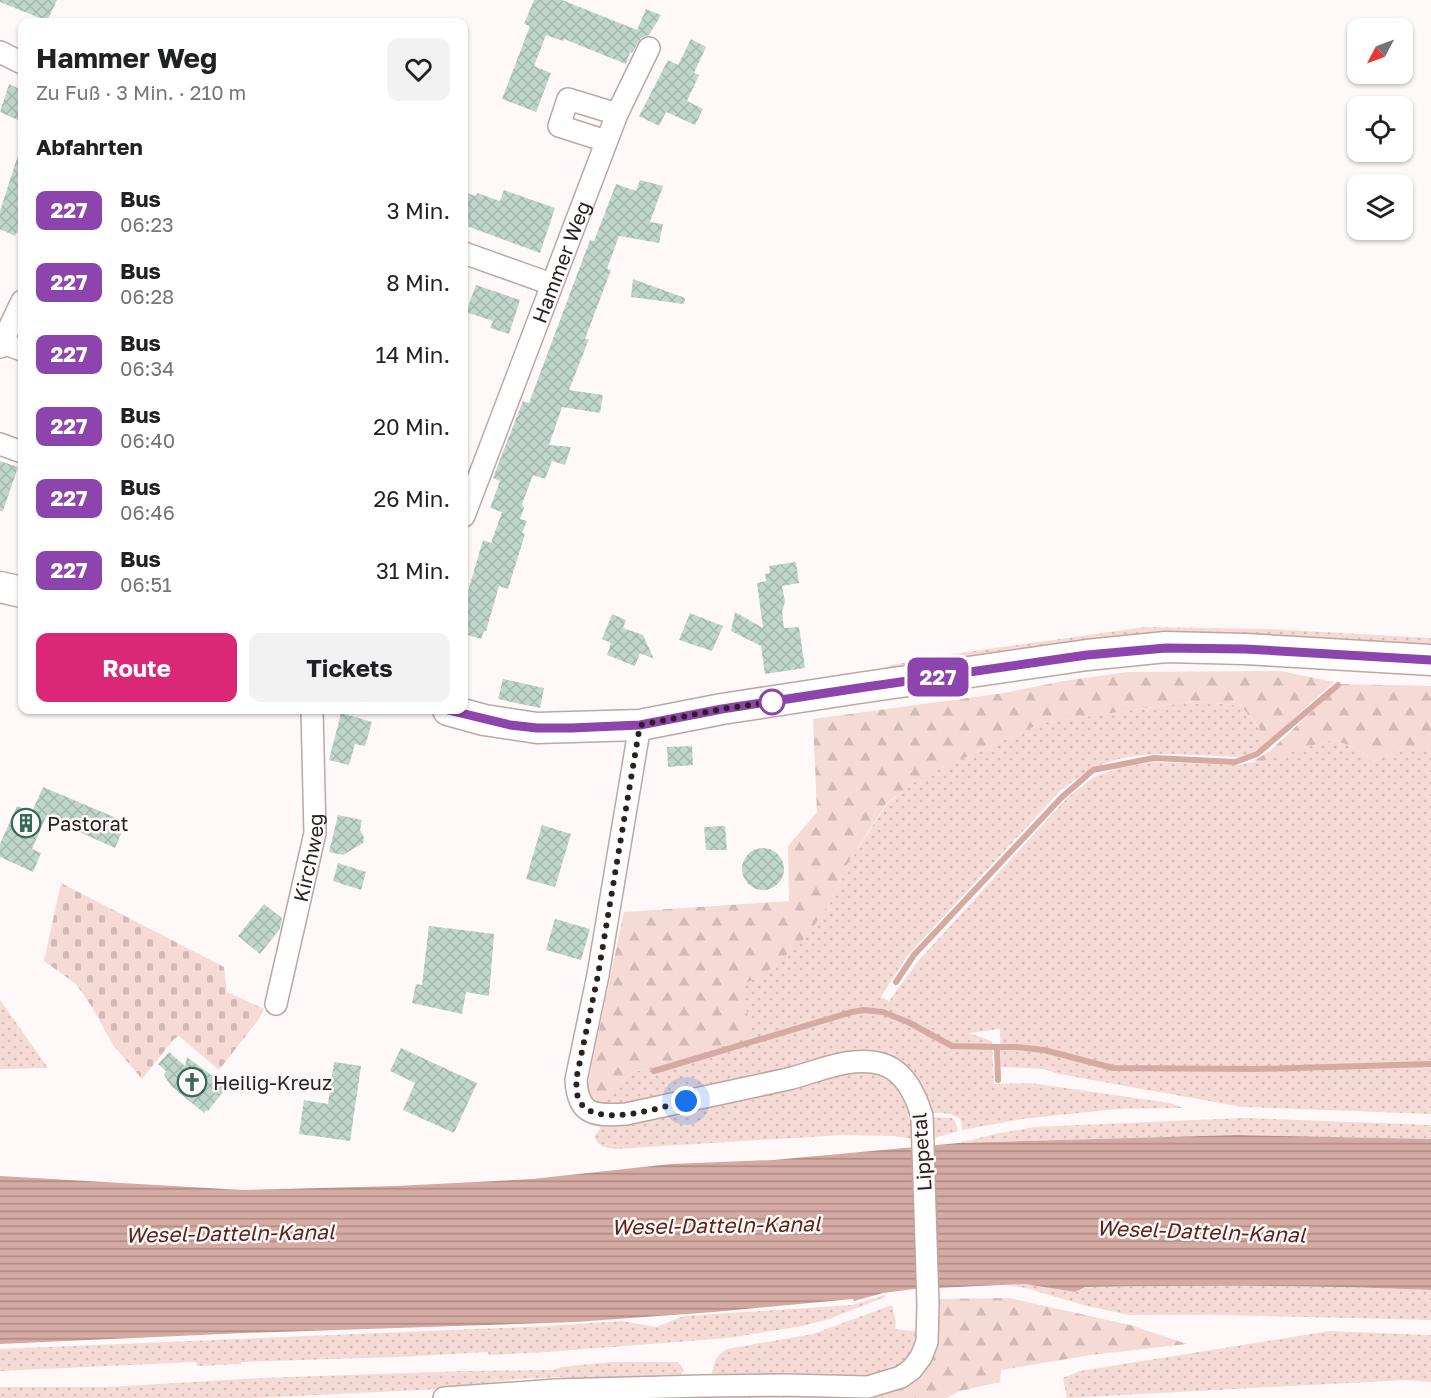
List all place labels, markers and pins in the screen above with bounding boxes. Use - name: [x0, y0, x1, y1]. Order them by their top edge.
- unlabelled marker: [759, 689, 785, 715]
- building icon: Pastorat: [10, 807, 42, 839]
- place label: Pastorat: [47, 811, 129, 835]
- church icon: Heilig-Kreuz: [176, 1066, 208, 1098]
- place label: Heilig-Kreuz: [213, 1070, 332, 1094]

